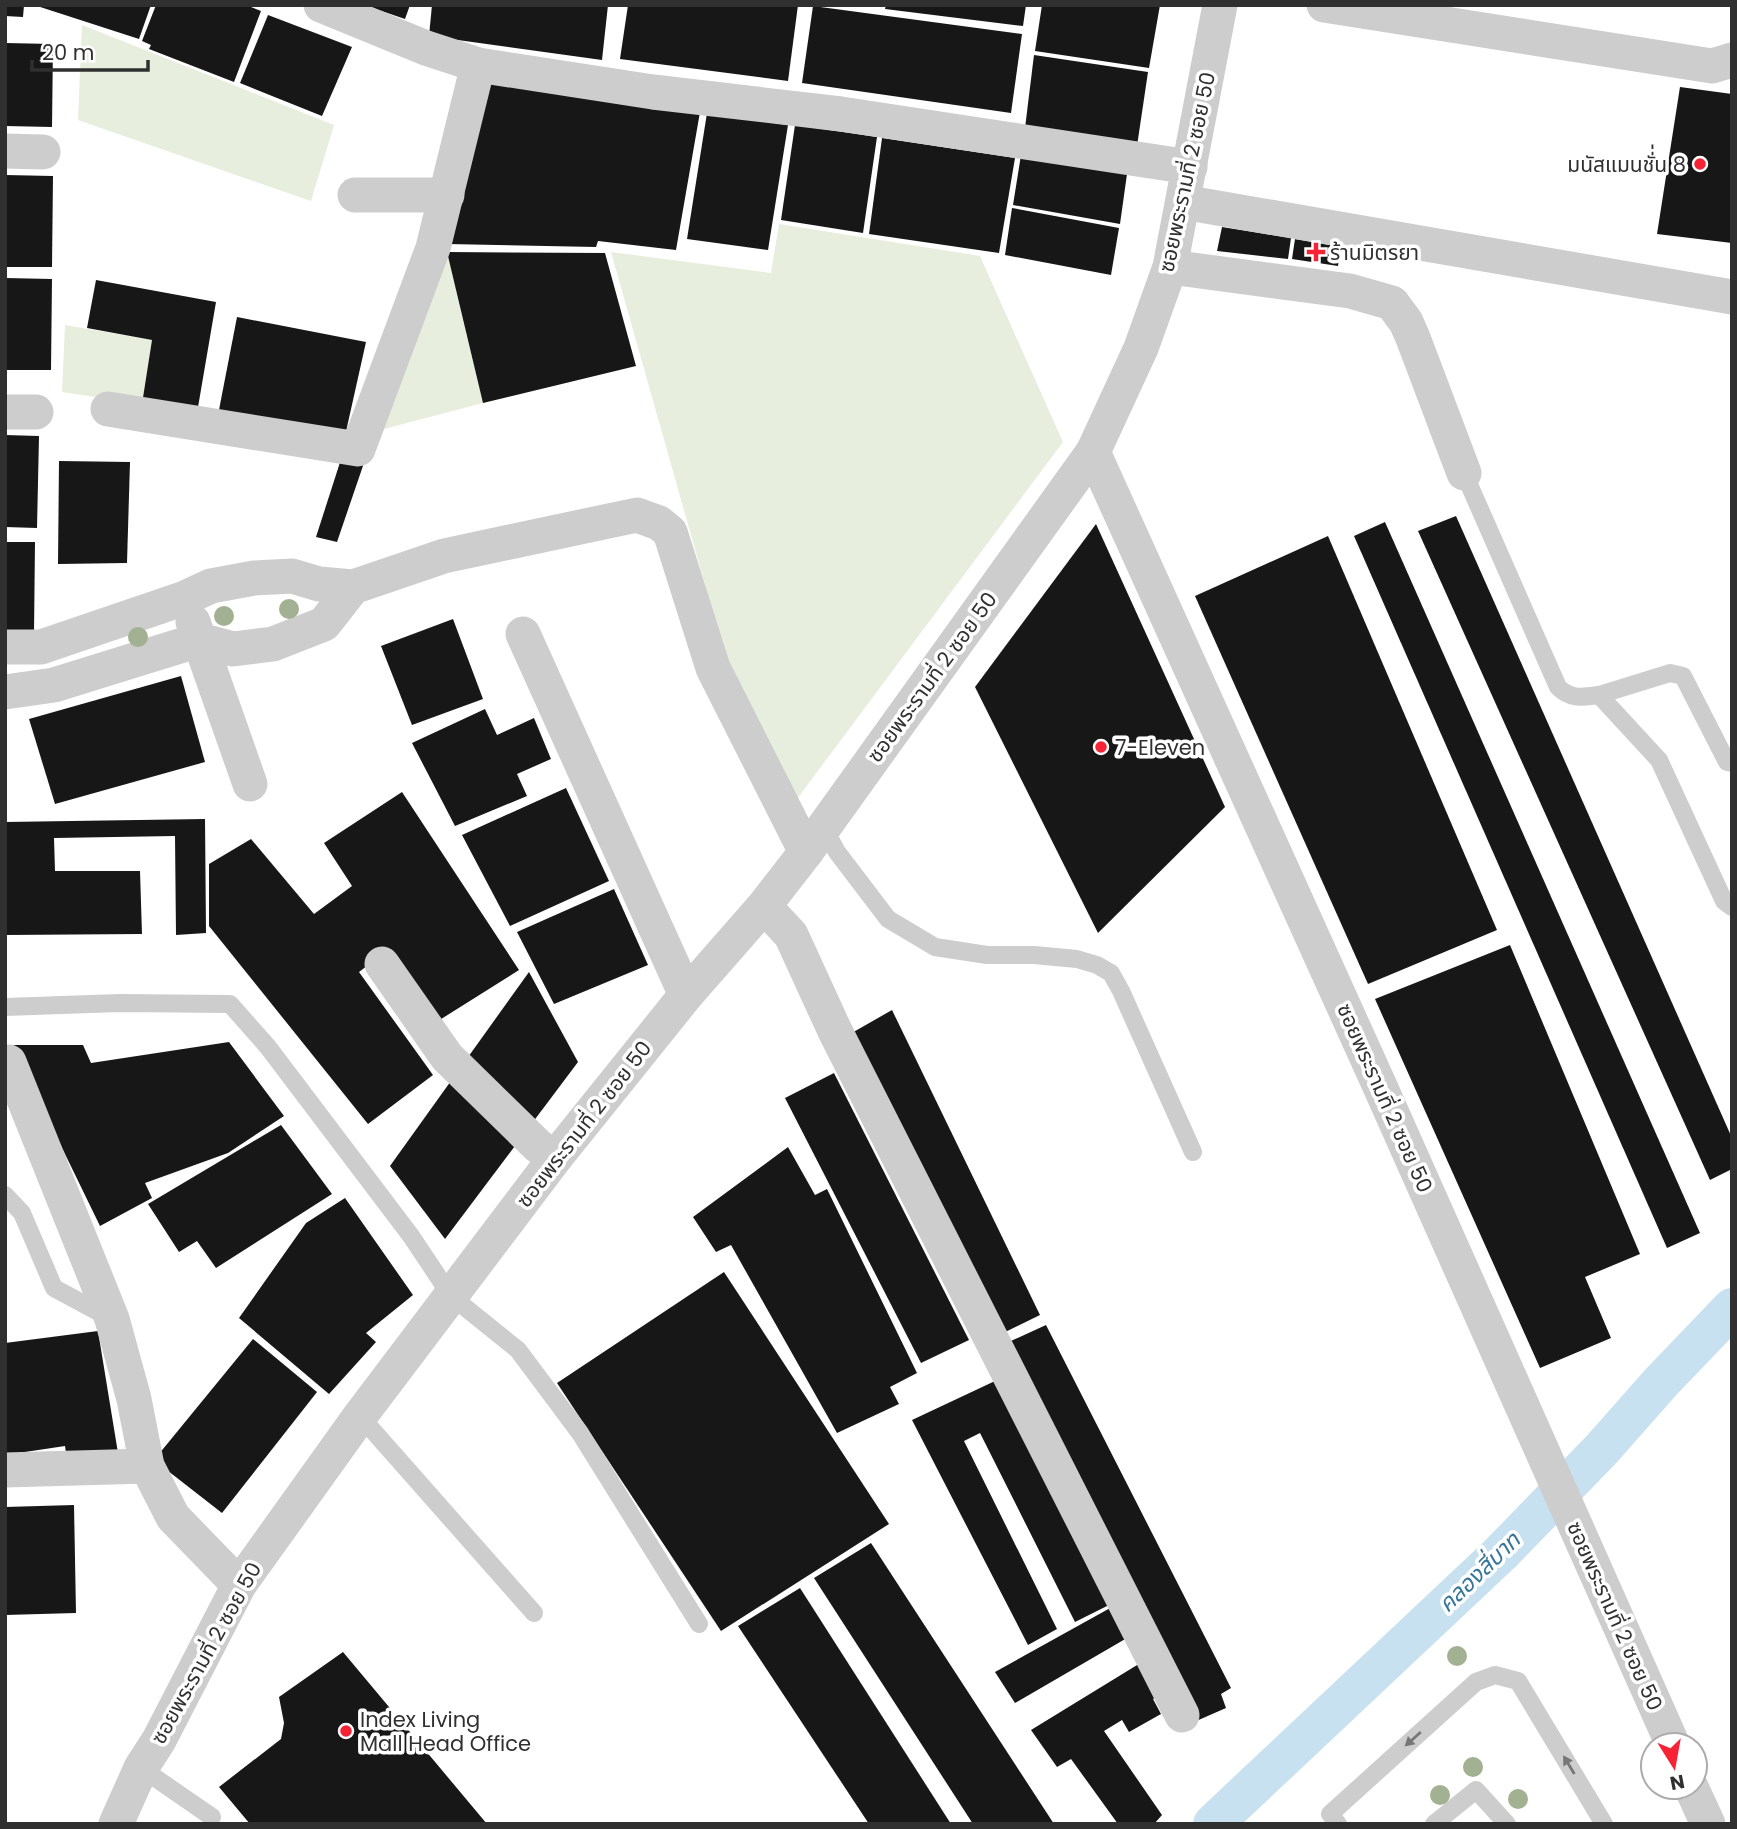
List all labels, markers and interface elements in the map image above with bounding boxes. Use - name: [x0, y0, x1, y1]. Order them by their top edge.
- scale bar: [32, 28, 147, 72]
- text: 20 m: [42, 38, 95, 67]
- street label: ซอยพระรามที่ 2 ซอย 50: [1152, 69, 1222, 275]
- place label: มนัสแมนชั่่น 8: [1567, 144, 1686, 179]
- marker: มนัสแมนชั่่น 8: [1692, 156, 1708, 172]
- place label: ร้านมิตรยา: [1330, 238, 1419, 267]
- marker: ร้านมิตรยา: [1308, 244, 1324, 260]
- street label: ซอยพระรามที่ 2 ซอย 50: [860, 586, 1004, 768]
- place label: 7-Eleven: [1115, 733, 1205, 762]
- marker: 7-Eleven: [1093, 739, 1109, 755]
- street label: ซอยพระรามที่ 2 ซอย 50: [1330, 999, 1440, 1197]
- street label: ซอยพระรามที่ 2 ซอย 50: [510, 1035, 658, 1213]
- street label: ซอยพระรามที่ 2 ซอย 50: [1560, 1517, 1670, 1715]
- water label: คลองสี่บาท: [1431, 1524, 1528, 1619]
- street label: ซอยพระรามที่ 2 ซอย 50: [144, 1557, 268, 1749]
- place label: Index Living Mall Head Office: [360, 1705, 531, 1758]
- marker: Index Living Mall Head Office: [338, 1723, 354, 1739]
- one-way arrow: [1404, 1731, 1422, 1747]
- north arrow: [1639, 1731, 1709, 1801]
- one-way arrow: [1563, 1756, 1575, 1775]
- text: N: [1668, 1768, 1687, 1797]

